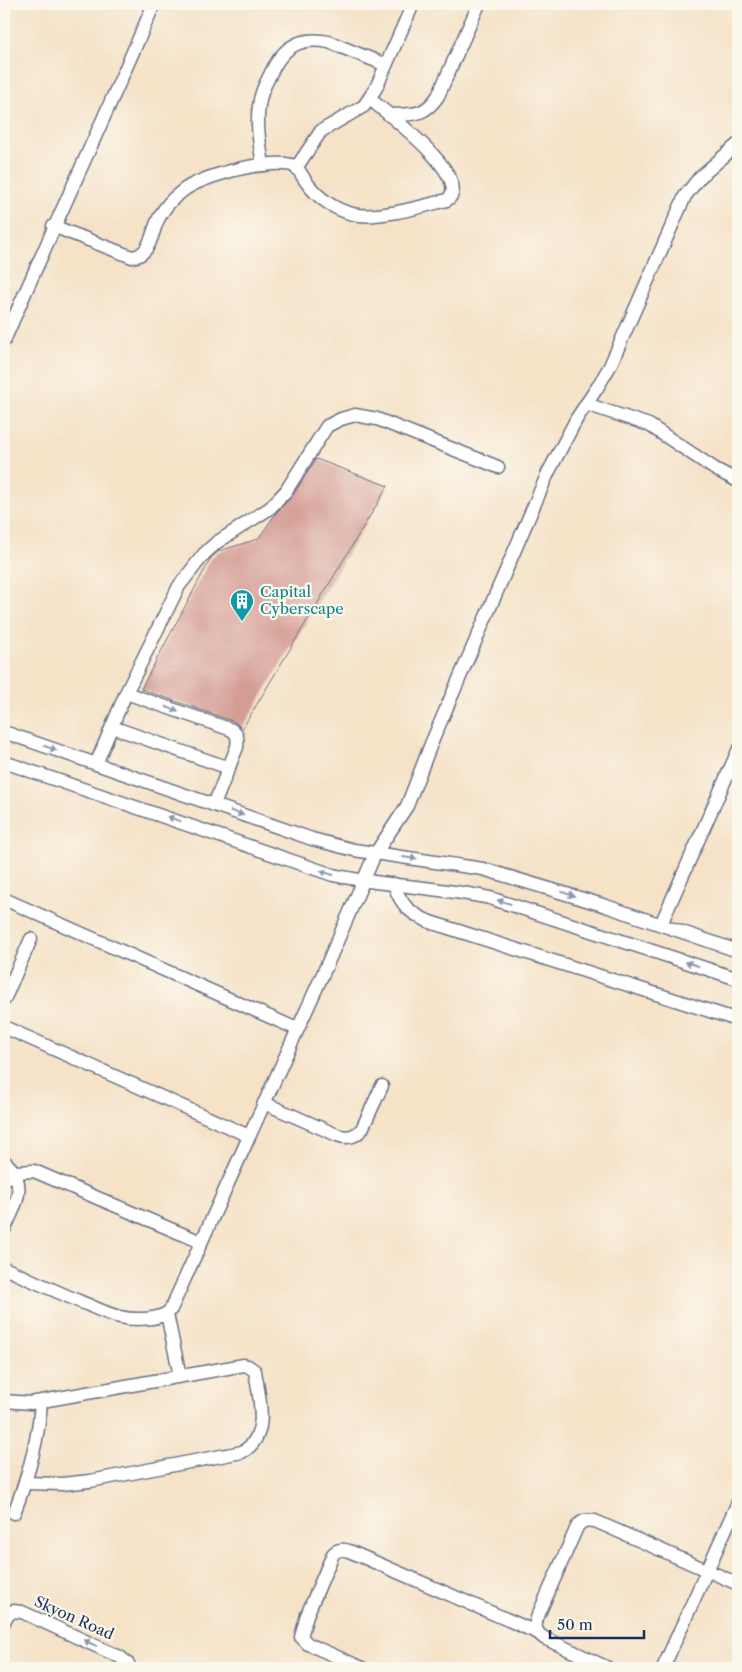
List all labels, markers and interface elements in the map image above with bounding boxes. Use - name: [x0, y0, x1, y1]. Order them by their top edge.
- place label: Capital Cyberscape: [260, 582, 344, 618]
- building icon: Capital Cyberscape: [229, 588, 255, 622]
- one-way arrow: [165, 705, 180, 713]
- one-way arrow: [43, 744, 58, 752]
- one-way arrow: [229, 810, 244, 817]
- one-way arrow: [166, 815, 181, 822]
- one-way arrow: [402, 854, 418, 862]
- one-way arrow: [320, 868, 335, 876]
- one-way arrow: [561, 890, 576, 898]
- one-way arrow: [497, 897, 512, 905]
- one-way arrow: [684, 960, 699, 968]
- street label: Skyon Road: [31, 1592, 117, 1644]
- scale bar: [550, 1607, 643, 1639]
- text: 50 m: [557, 1615, 593, 1634]
- one-way arrow: [83, 1639, 97, 1647]

